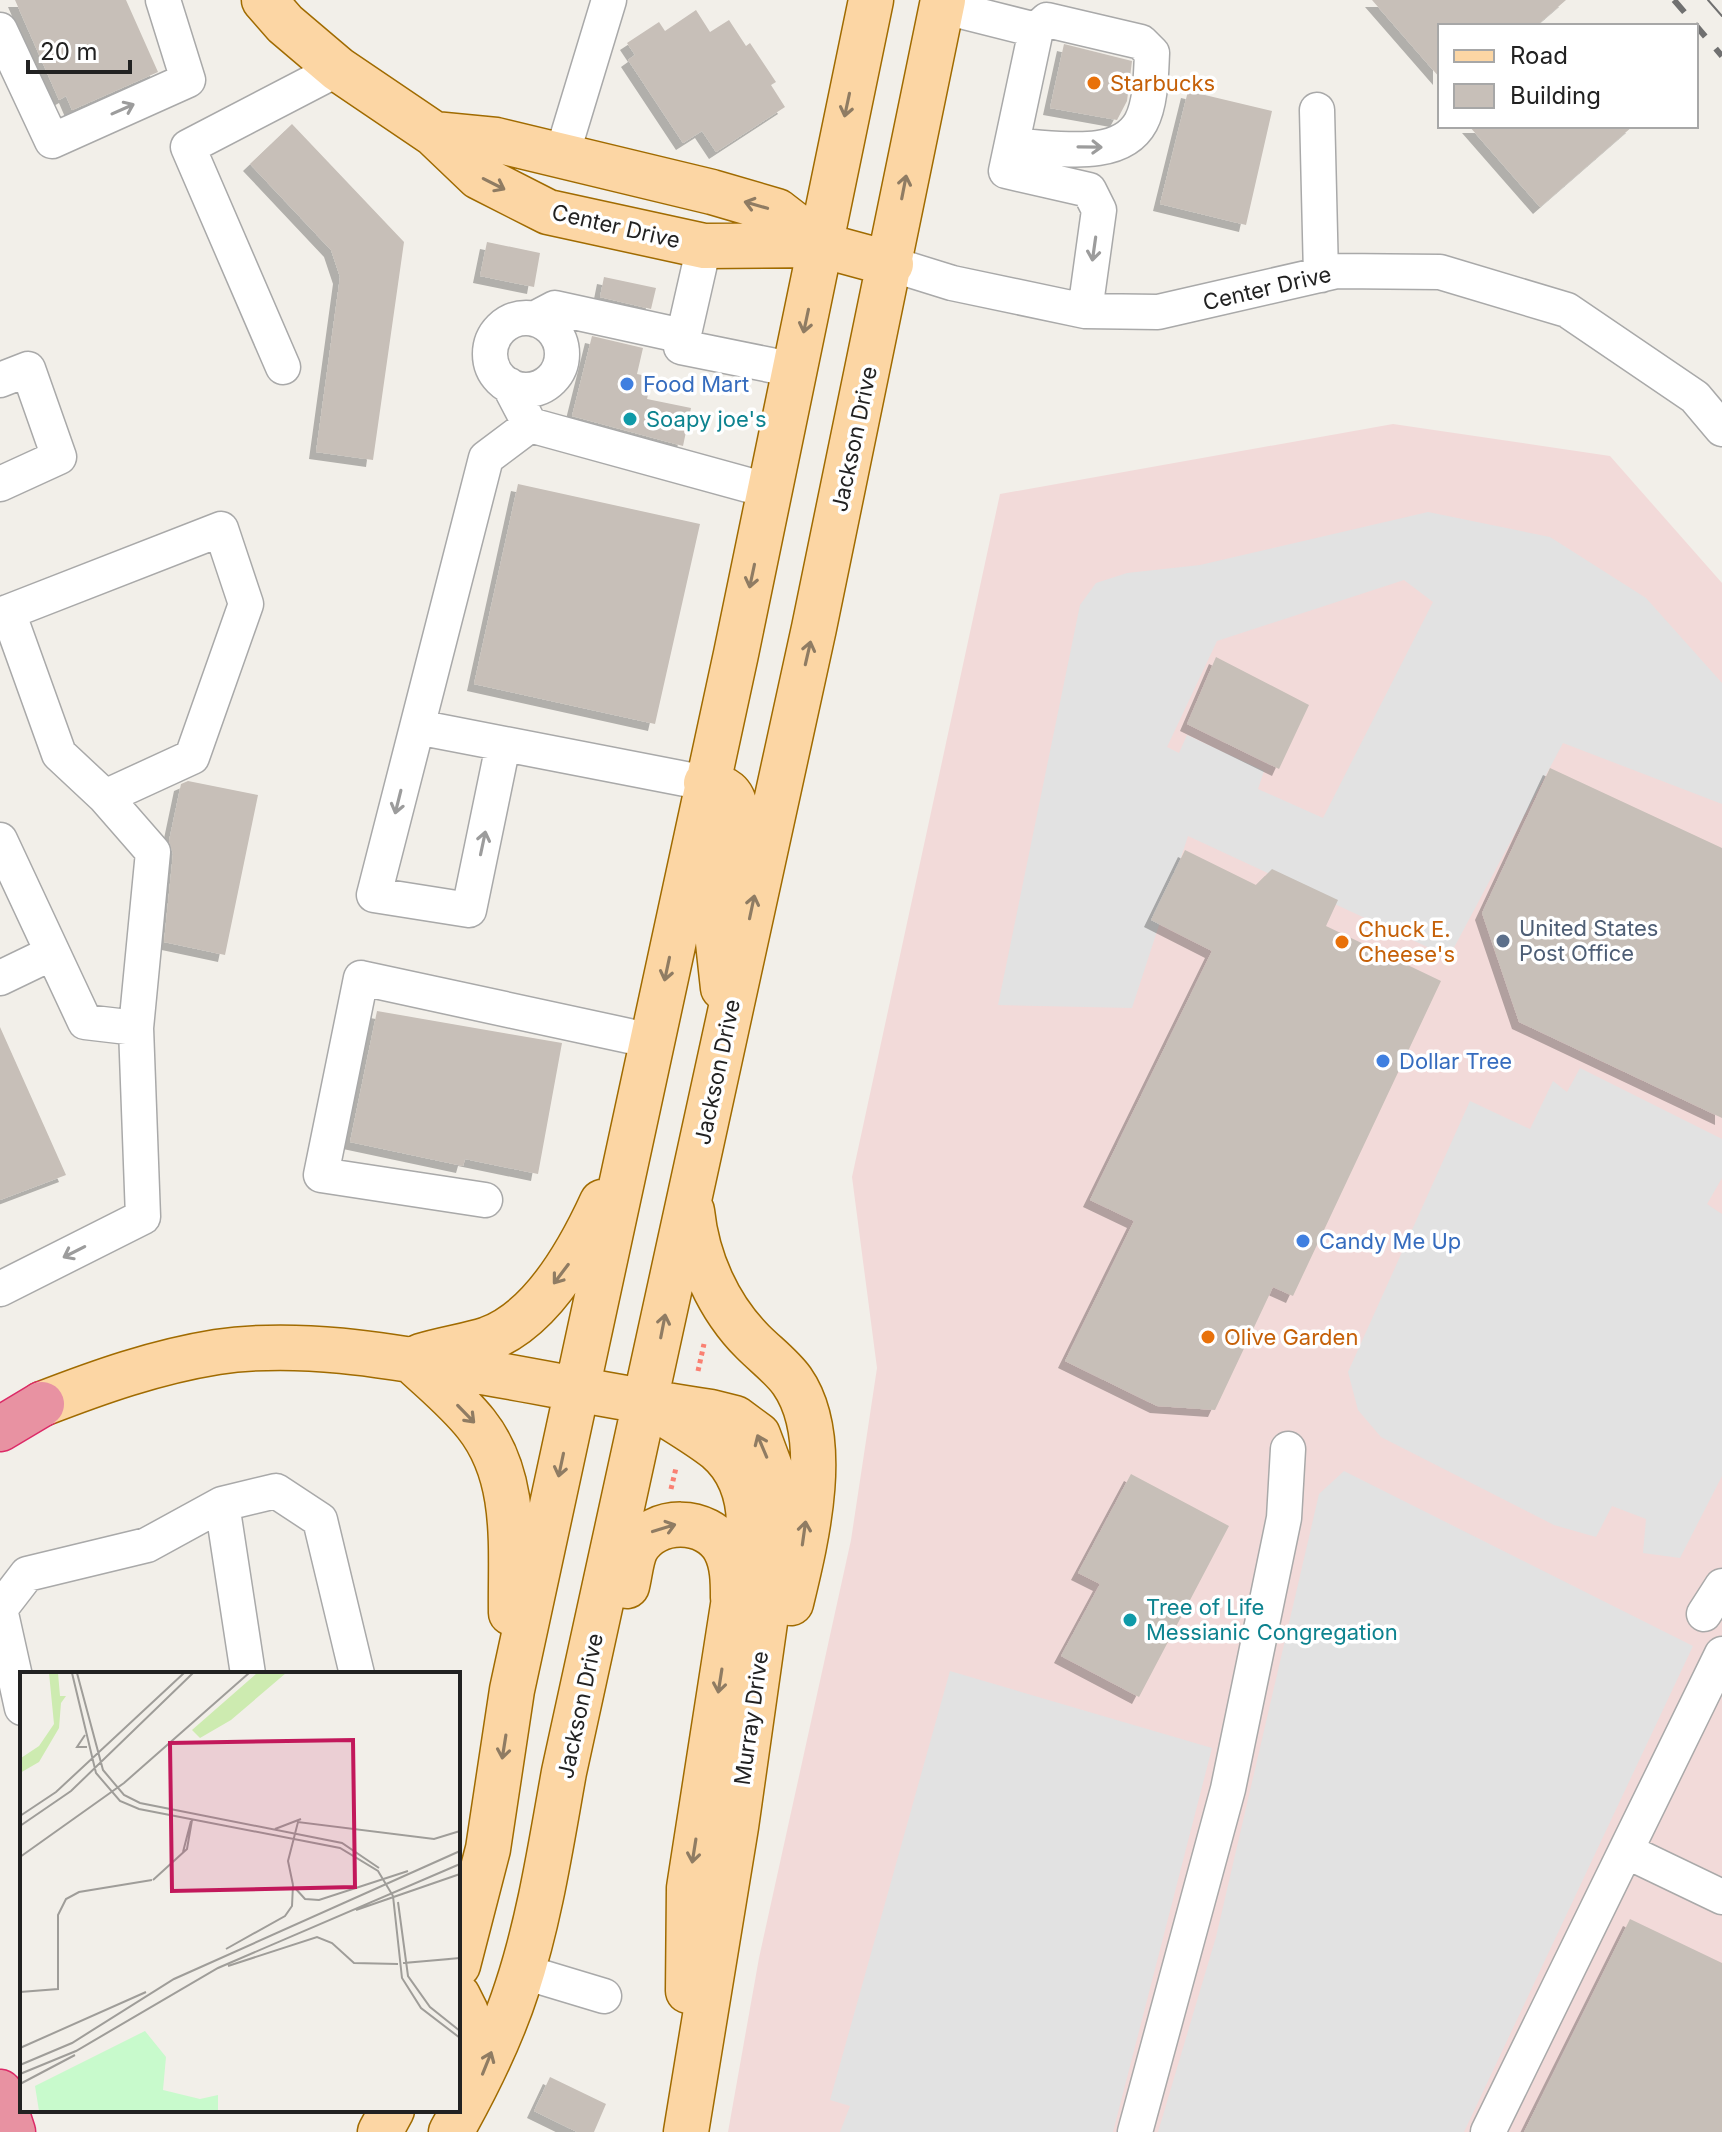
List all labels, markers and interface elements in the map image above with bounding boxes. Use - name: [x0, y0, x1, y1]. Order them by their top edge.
- scale bar: [28, 24, 130, 74]
- legend: [1438, 24, 1698, 128]
- text: 20 m: [40, 37, 98, 66]
- text: Road: [1510, 41, 1568, 70]
- place label: Starbucks: [1110, 70, 1215, 96]
- marker: Starbucks: [1085, 74, 1103, 92]
- text: Building: [1510, 81, 1601, 110]
- one-way arrow: [839, 92, 854, 118]
- one-way arrow: [111, 101, 135, 116]
- one-way arrow: [1076, 140, 1103, 155]
- one-way arrow: [897, 175, 912, 200]
- one-way arrow: [481, 177, 505, 192]
- one-way arrow: [743, 197, 769, 212]
- street label: Center Drive: [549, 199, 683, 253]
- one-way arrow: [1086, 236, 1101, 261]
- street label: Center Drive: [1200, 261, 1334, 315]
- one-way arrow: [798, 308, 813, 334]
- street label: Jackson Drive: [826, 364, 882, 514]
- place label: Food Mart: [643, 371, 749, 397]
- marker: Food Mart: [618, 375, 636, 393]
- place label: Soapy joe's: [646, 406, 767, 432]
- marker: Soapy joe's: [621, 410, 639, 428]
- one-way arrow: [744, 563, 759, 588]
- one-way arrow: [801, 641, 816, 667]
- one-way arrow: [389, 789, 404, 815]
- one-way arrow: [476, 831, 491, 856]
- one-way arrow: [745, 895, 760, 921]
- place label: United States Post Office: [1519, 915, 1658, 966]
- place label: Chuck E. Cheese's: [1358, 916, 1455, 967]
- marker: United States Post Office: [1494, 932, 1512, 950]
- marker: Chuck E. Cheese's: [1333, 933, 1351, 951]
- one-way arrow: [659, 956, 674, 981]
- street label: Jackson Drive: [689, 997, 745, 1147]
- place label: Dollar Tree: [1399, 1048, 1512, 1074]
- marker: Dollar Tree: [1374, 1052, 1392, 1070]
- place label: Candy Me Up: [1319, 1228, 1461, 1254]
- marker: Candy Me Up: [1294, 1232, 1312, 1250]
- one-way arrow: [62, 1245, 86, 1260]
- one-way arrow: [553, 1263, 570, 1285]
- one-way arrow: [656, 1314, 671, 1339]
- place label: Olive Garden: [1224, 1324, 1358, 1350]
- marker: Olive Garden: [1199, 1328, 1217, 1346]
- one-way arrow: [456, 1404, 475, 1423]
- one-way arrow: [754, 1434, 768, 1459]
- one-way arrow: [553, 1452, 568, 1478]
- one-way arrow: [650, 1520, 676, 1535]
- one-way arrow: [797, 1521, 812, 1546]
- place label: Tree of Life Messianic Congregation: [1146, 1594, 1398, 1645]
- marker: Tree of Life Messianic Congregation: [1121, 1611, 1139, 1629]
- street label: Jackson Drive: [552, 1631, 608, 1781]
- street label: Murray Drive: [729, 1649, 773, 1787]
- one-way arrow: [712, 1668, 727, 1694]
- inset map: [20, 1672, 460, 2112]
- one-way arrow: [496, 1734, 511, 1760]
- one-way arrow: [686, 1837, 701, 1863]
- one-way arrow: [480, 2051, 495, 2076]

